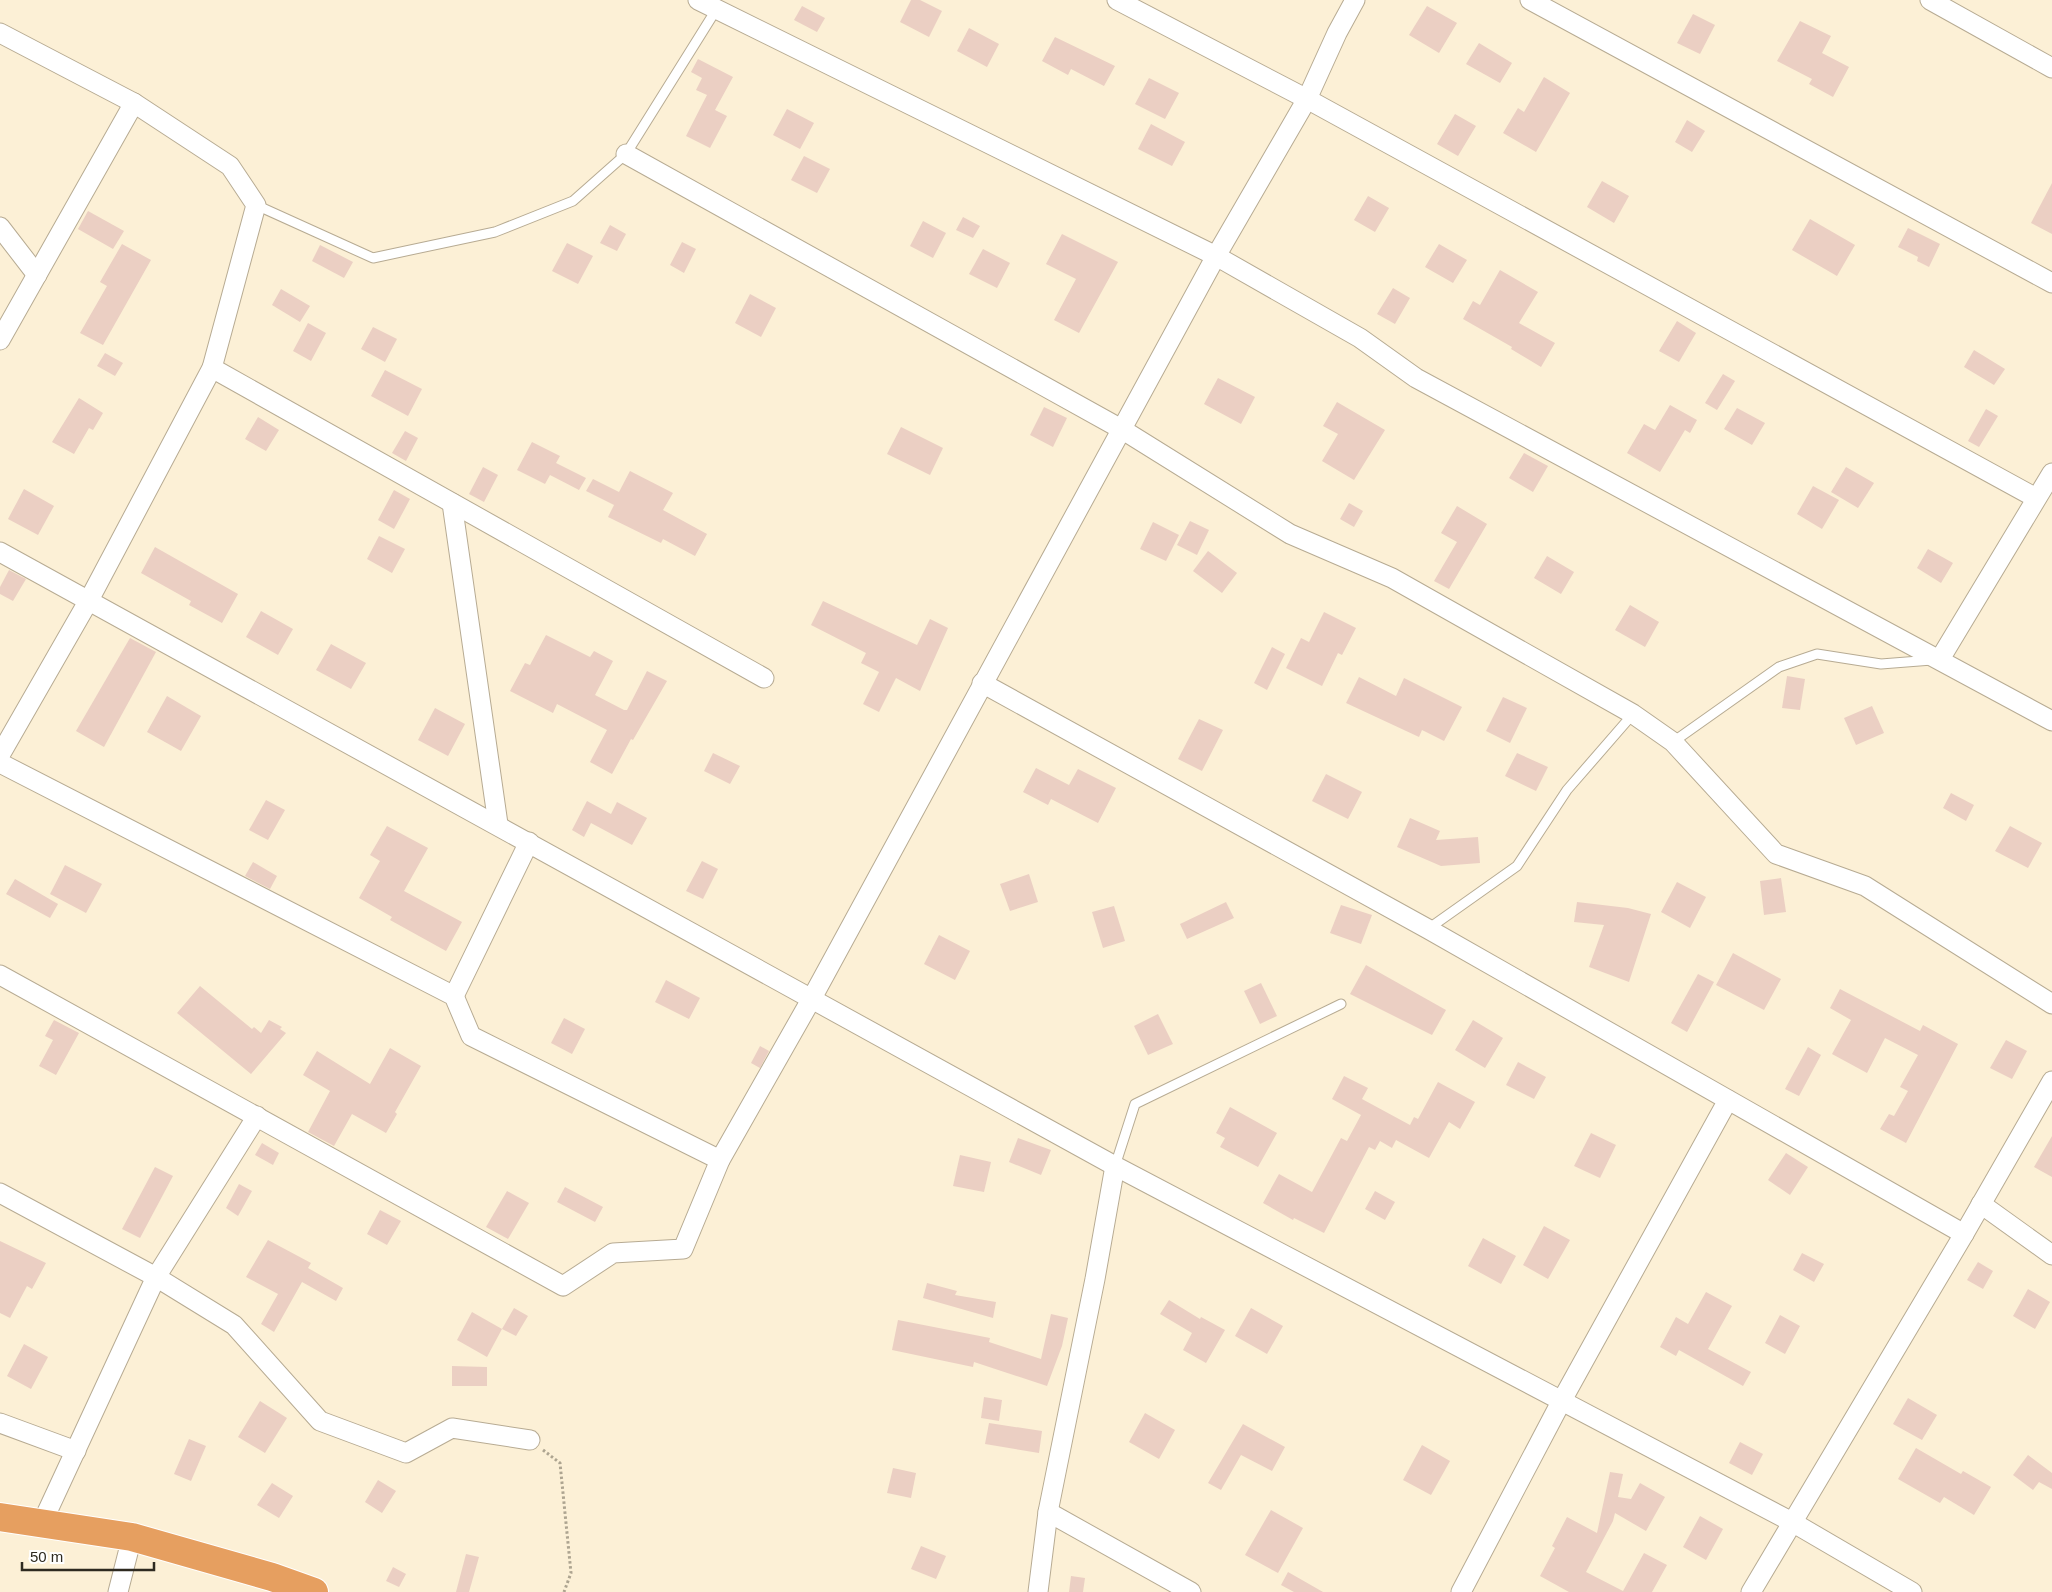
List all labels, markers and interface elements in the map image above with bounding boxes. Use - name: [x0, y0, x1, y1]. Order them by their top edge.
- scale bar: [22, 1540, 155, 1572]
- text: 50 m: [30, 1548, 63, 1565]

